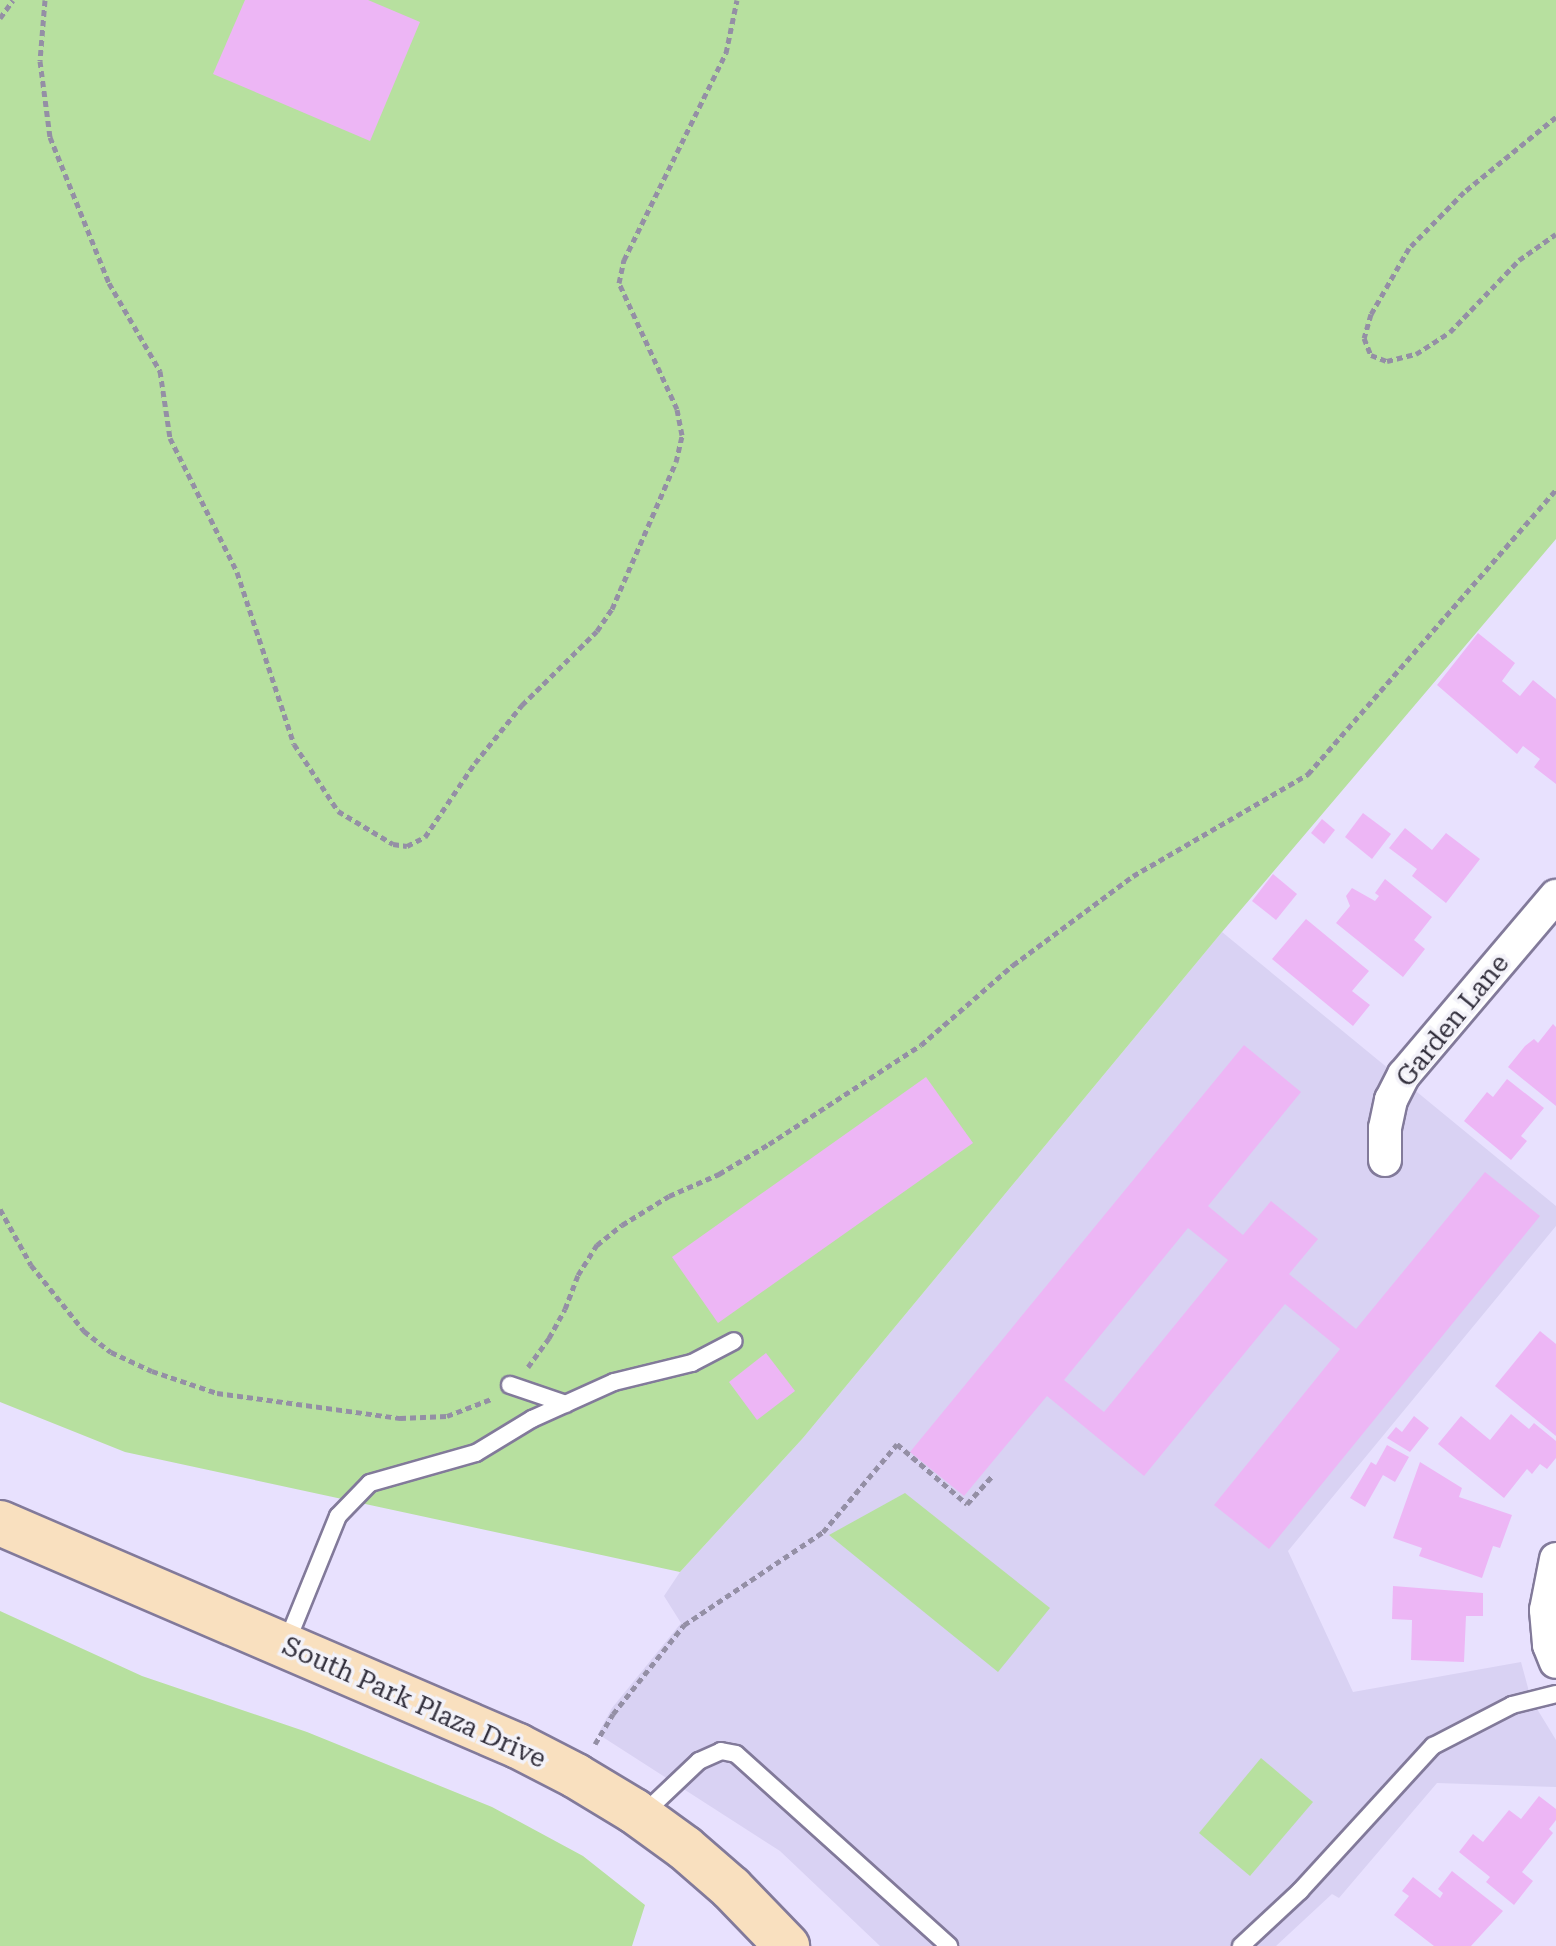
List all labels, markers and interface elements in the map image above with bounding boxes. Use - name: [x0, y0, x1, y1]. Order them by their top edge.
- street label: Garden Lane: [1390, 949, 1516, 1093]
- street label: South Park Plaza Drive: [277, 1631, 551, 1775]

